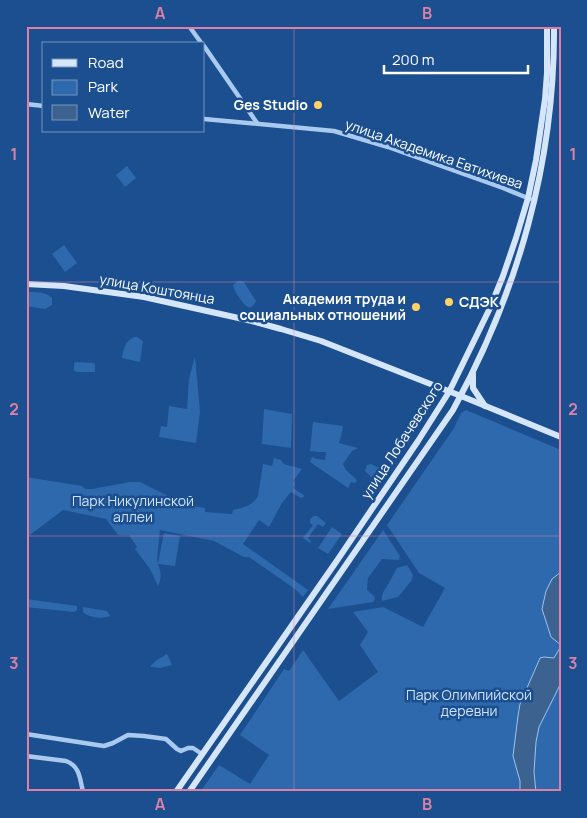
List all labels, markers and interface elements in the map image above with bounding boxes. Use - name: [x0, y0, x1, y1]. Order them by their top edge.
- text: A: [155, 2, 166, 24]
- text: B: [422, 2, 432, 24]
- legend: [42, 42, 205, 132]
- scale bar: [384, 42, 528, 74]
- text: 200 m: [392, 49, 435, 70]
- text: Road: [88, 52, 124, 73]
- text: Park: [88, 76, 118, 97]
- place label: Ges Studio: [234, 95, 308, 114]
- marker: Ges Studio: [312, 99, 324, 111]
- text: Water: [88, 102, 130, 123]
- street label: улица Академика Евтихиева: [343, 114, 526, 193]
- text: 1: [10, 143, 18, 165]
- text: 1: [569, 143, 577, 165]
- street label: улица Коштоянца: [98, 269, 216, 308]
- place label: Академия труда и социальных отношений: [239, 289, 406, 324]
- place label: СДЭК: [459, 292, 500, 311]
- marker: СДЭК: [443, 296, 455, 308]
- marker: Академия труда и социальных отношений: [410, 301, 422, 313]
- street label: улица Лобачевского: [356, 377, 447, 502]
- text: 2: [9, 398, 19, 420]
- text: 2: [568, 398, 578, 420]
- park label: Парк Никулинской аллеи: [72, 491, 194, 526]
- text: 3: [9, 652, 19, 674]
- text: 3: [568, 652, 578, 674]
- park label: Парк Олимпийской деревни: [406, 685, 532, 720]
- text: A: [155, 793, 166, 815]
- text: B: [422, 793, 432, 815]

